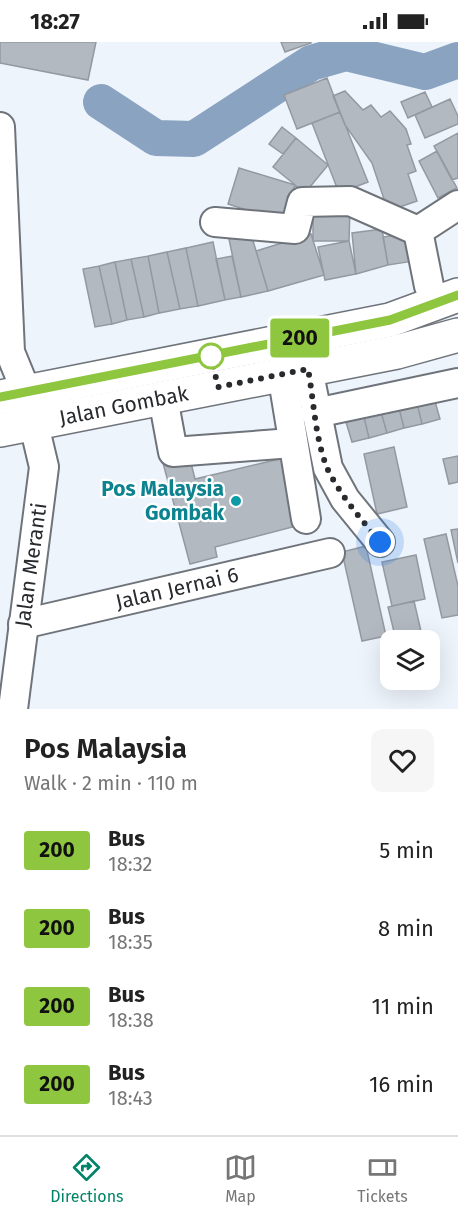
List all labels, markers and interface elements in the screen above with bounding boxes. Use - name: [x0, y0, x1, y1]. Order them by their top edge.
- text: 18:27: [30, 8, 80, 35]
- line badge: 200: [266, 318, 334, 358]
- text: 200: [282, 325, 318, 351]
- unlabelled marker: [198, 343, 224, 369]
- street label: Jalan Gombak: [57, 380, 191, 431]
- place label: Pos Malaysia Gombak: [101, 476, 224, 526]
- marker: Pos Malaysia Gombak: [229, 494, 243, 508]
- street label: Jalan Meranti: [9, 501, 53, 629]
- your location: [365, 527, 395, 557]
- street label: Jalan Jernai 6: [113, 562, 241, 615]
- map controls: [380, 630, 440, 690]
- button: layers: [380, 630, 440, 690]
- button: heart: [371, 729, 434, 792]
- text: Pos Malaysia: [24, 732, 187, 765]
- text: Walk · 2 min · 110 m: [24, 771, 198, 795]
- text: Bus: [108, 825, 145, 852]
- text: 200: [39, 837, 75, 863]
- text: 5 min: [379, 837, 434, 864]
- text: 18:32: [108, 852, 152, 876]
- text: Bus: [108, 903, 145, 930]
- text: 200: [39, 915, 75, 941]
- text: 8 min: [378, 915, 434, 942]
- text: 18:35: [108, 930, 153, 954]
- text: Bus: [108, 981, 145, 1008]
- text: 200: [39, 993, 75, 1019]
- text: 11 min: [371, 993, 434, 1020]
- text: 18:38: [108, 1008, 154, 1032]
- text: Bus: [108, 1059, 145, 1086]
- text: 200: [39, 1071, 75, 1097]
- text: 16 min: [369, 1071, 434, 1098]
- text: 18:43: [108, 1086, 153, 1110]
- tab: Directions: [50, 1151, 124, 1206]
- tab: Map: [224, 1151, 257, 1206]
- tab: Tickets: [357, 1151, 408, 1206]

